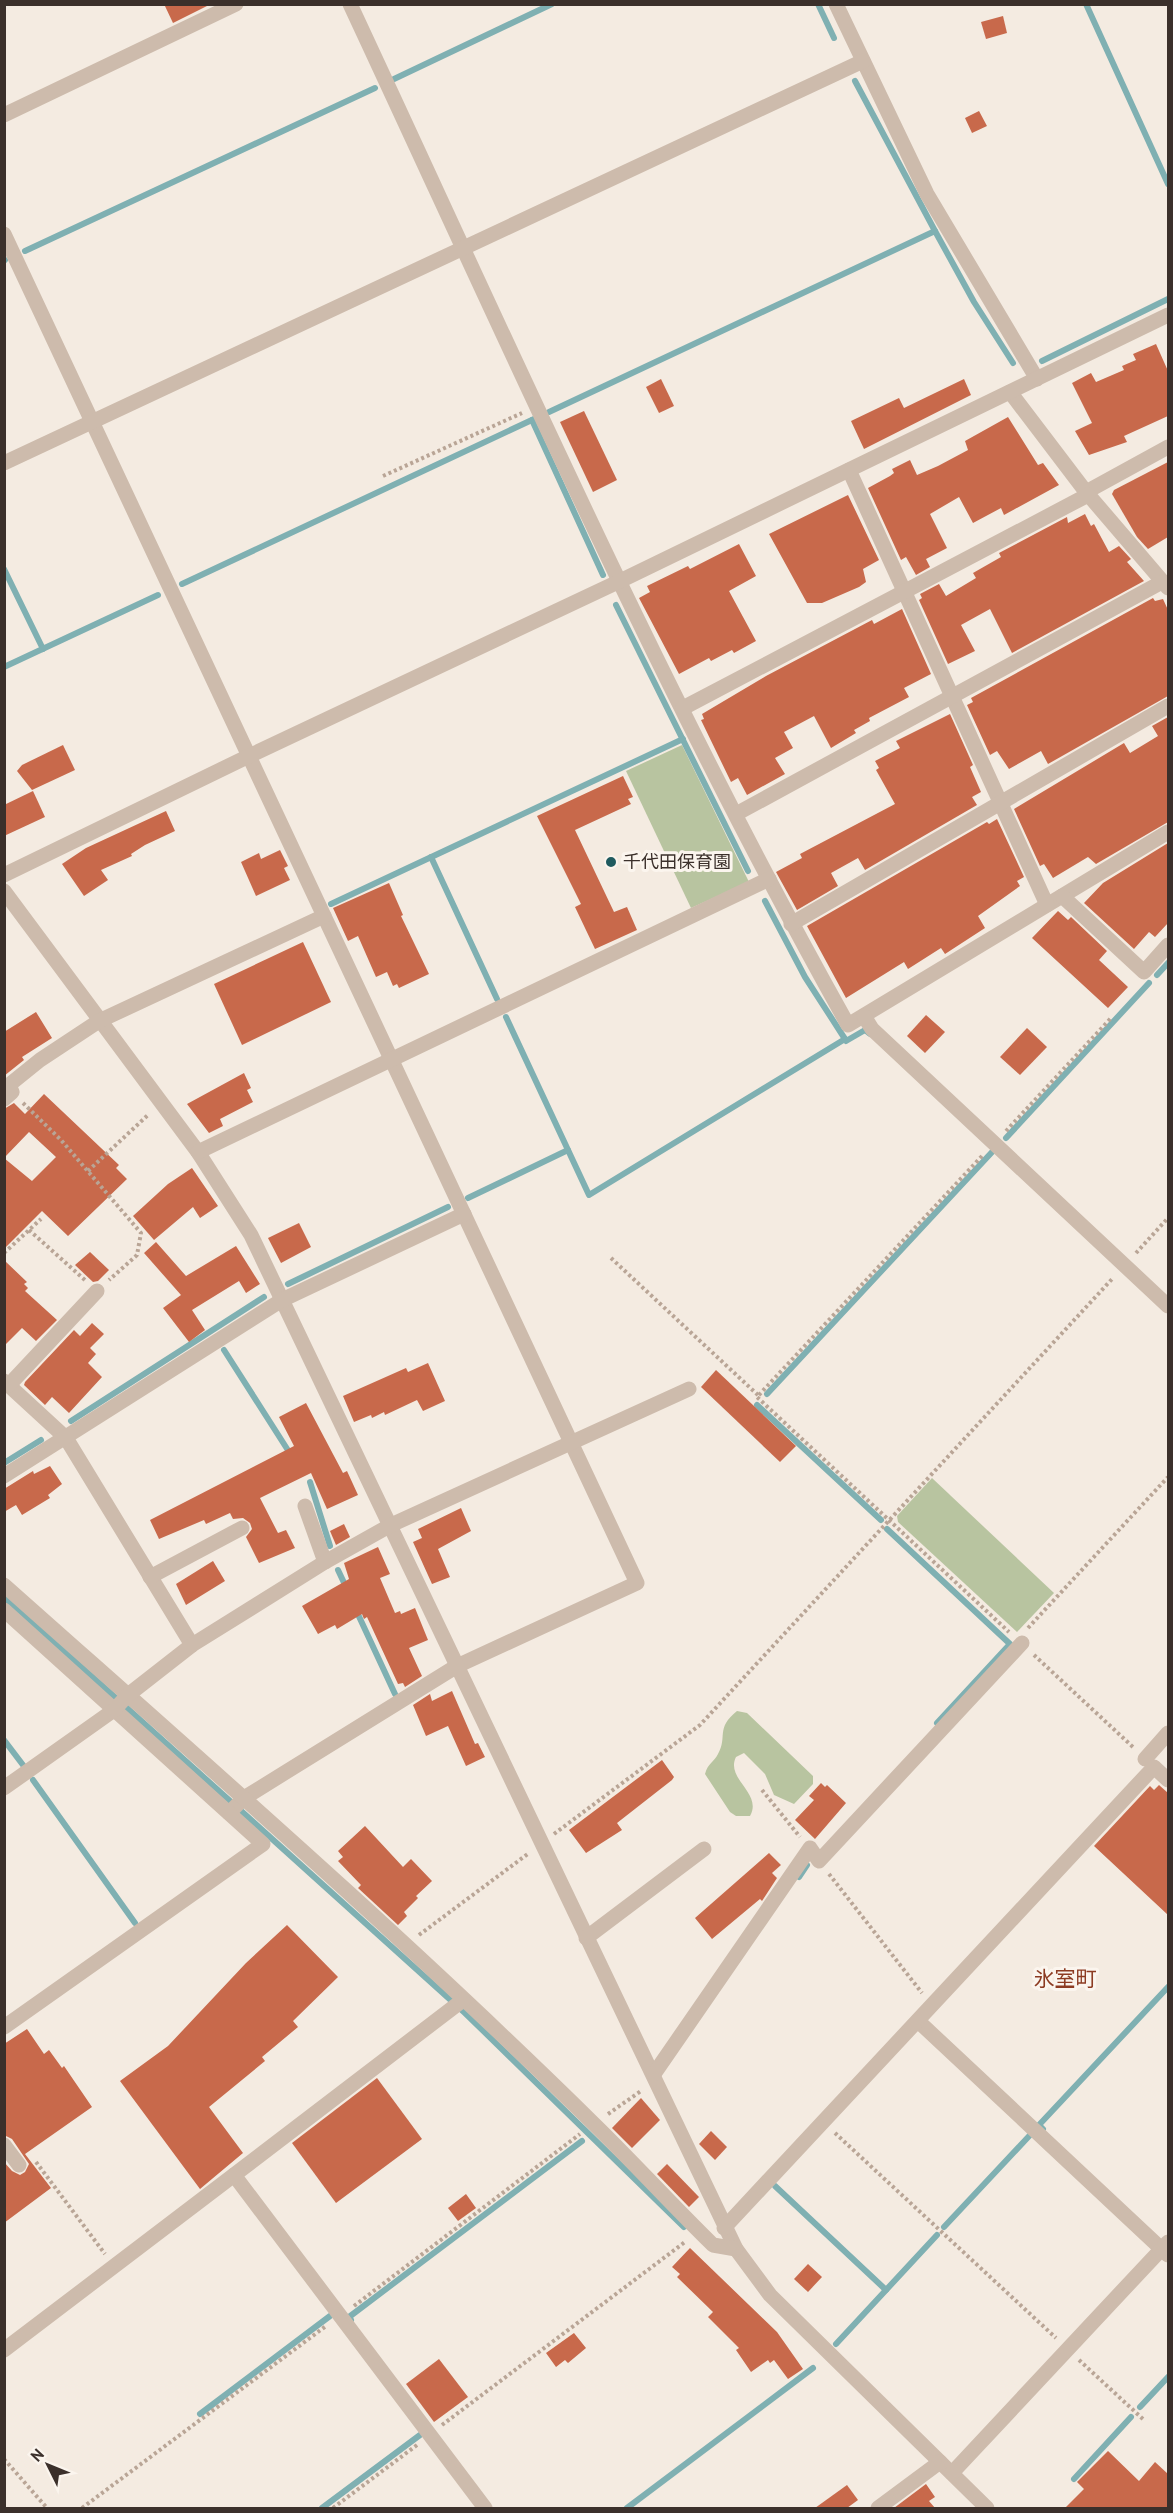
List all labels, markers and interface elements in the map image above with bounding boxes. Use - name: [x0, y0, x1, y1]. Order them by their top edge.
- place label: 千代田保育園: [623, 850, 731, 873]
- marker: 千代田保育園: [604, 855, 618, 869]
- district label: 氷室町: [1034, 1965, 1097, 1992]
- north arrow: [18, 2435, 78, 2495]
- text: N: [26, 2444, 48, 2465]

